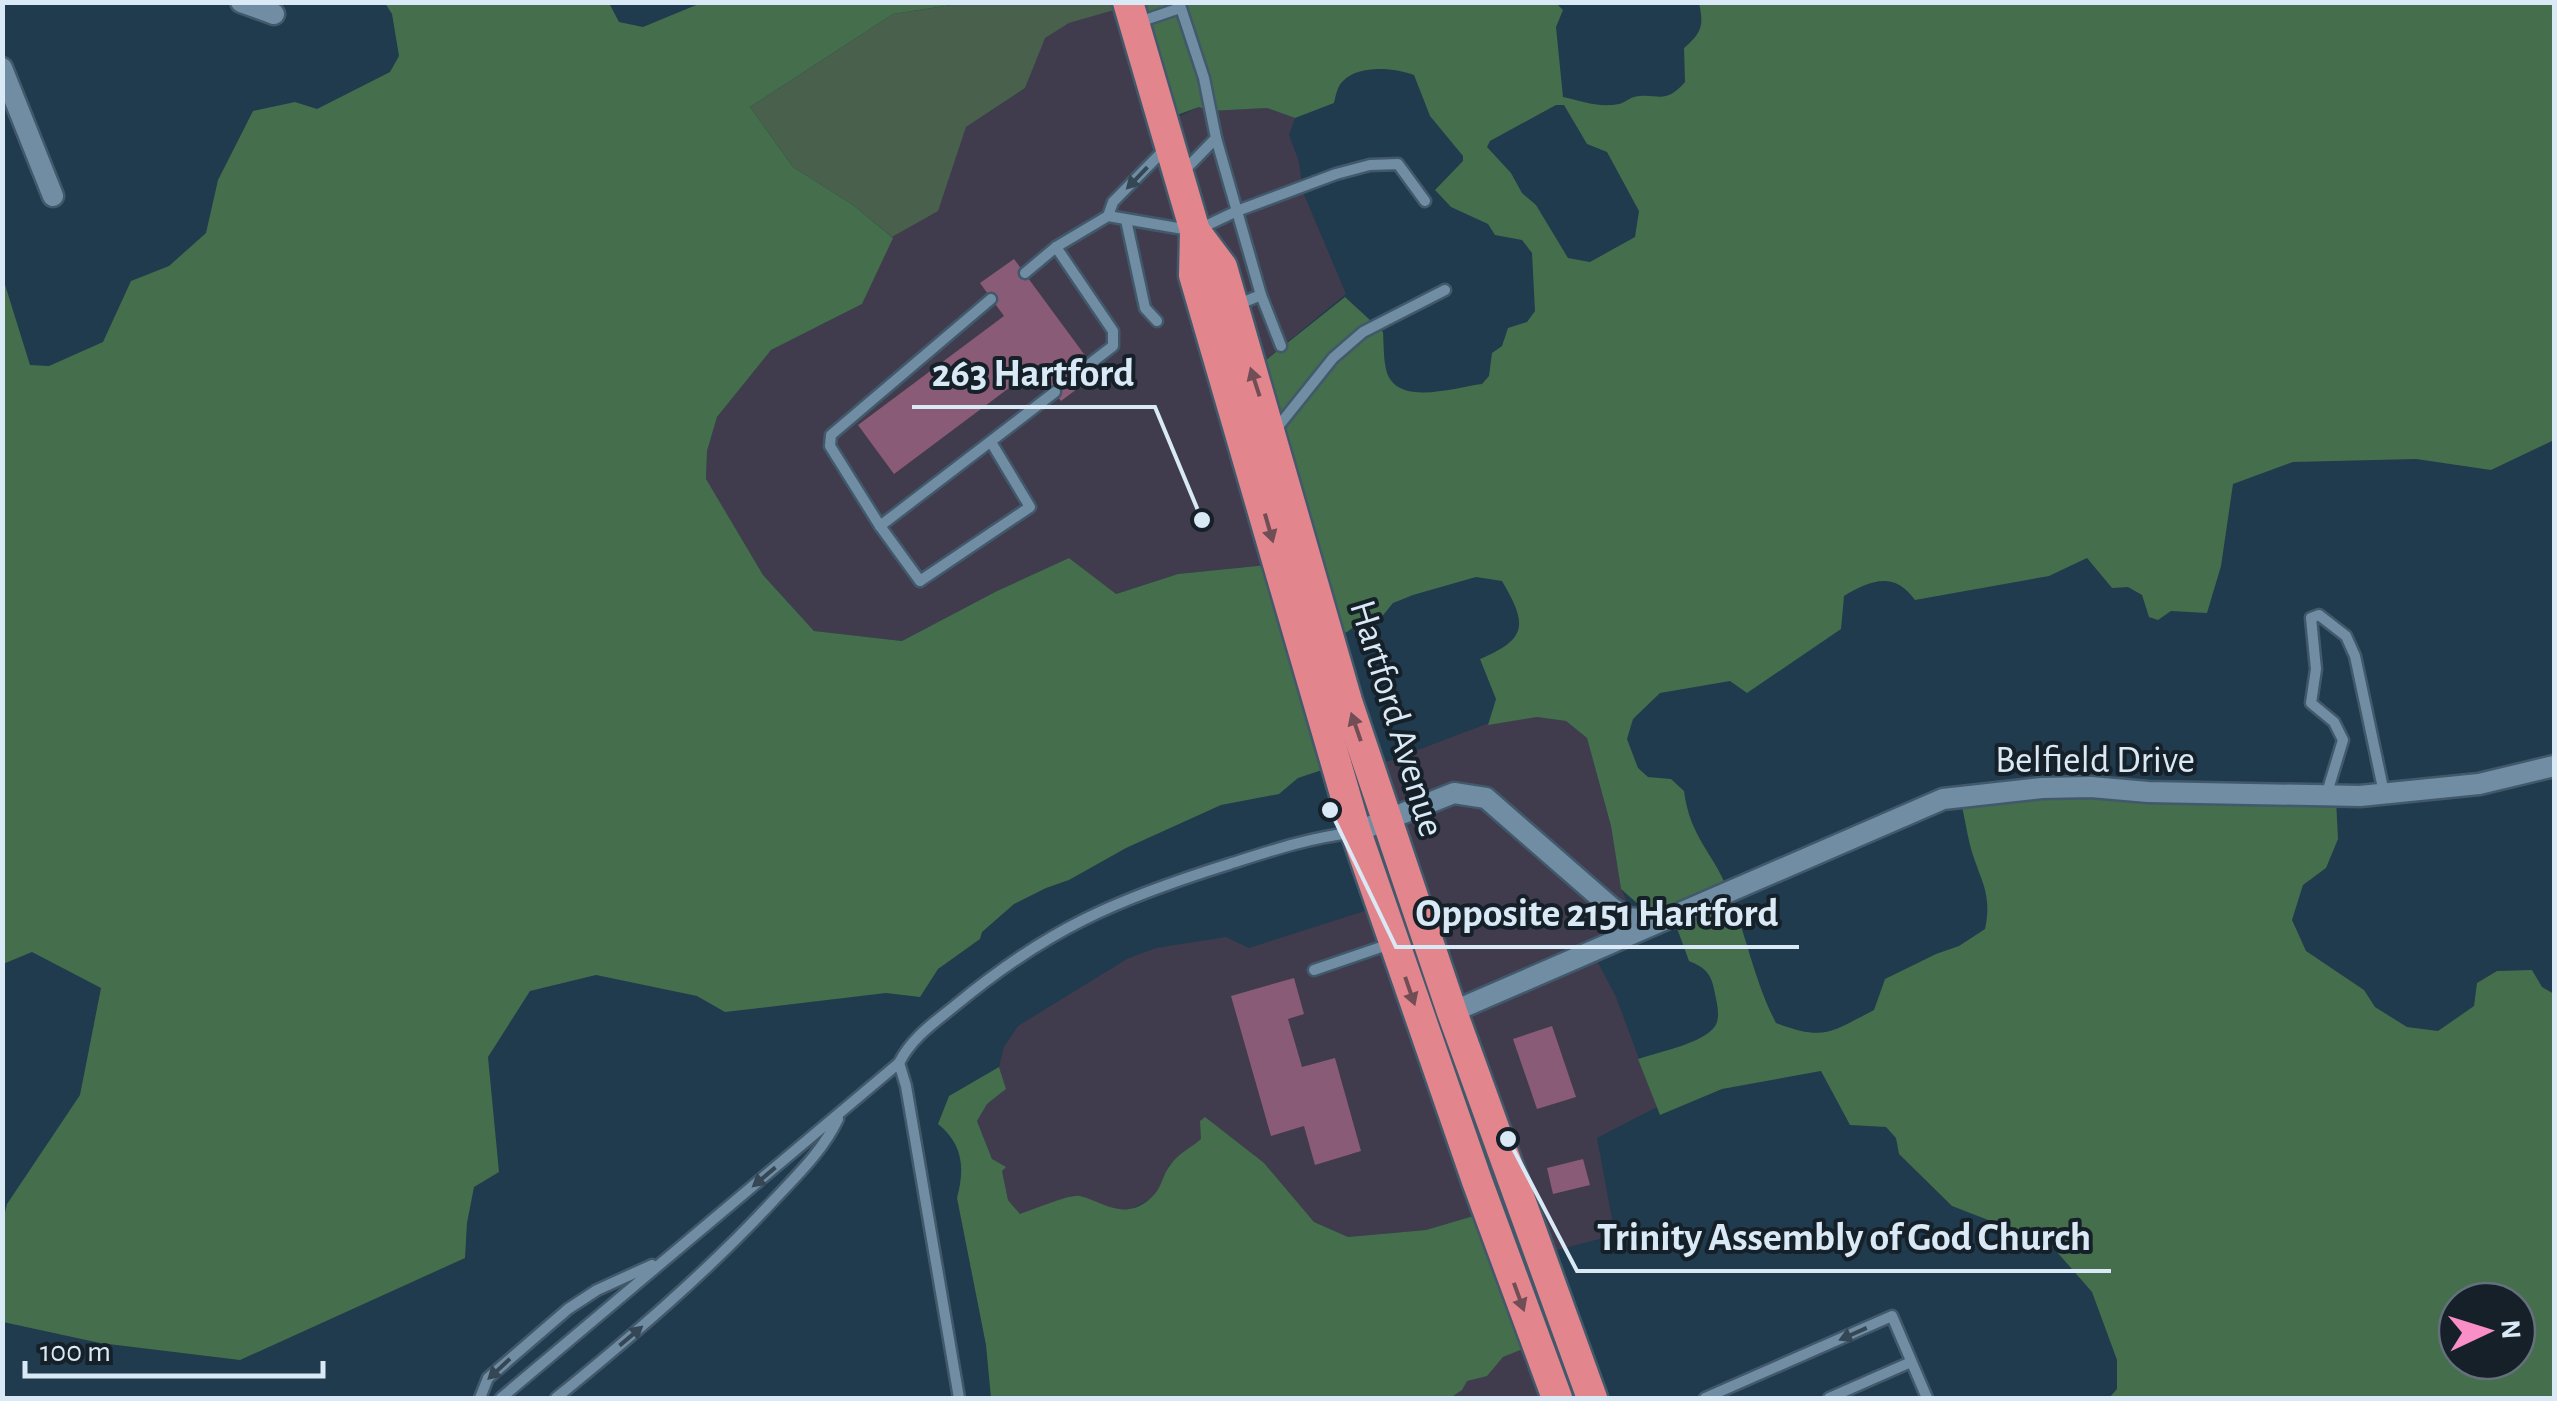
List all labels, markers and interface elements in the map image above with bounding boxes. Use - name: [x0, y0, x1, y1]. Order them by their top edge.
- one-way arrow: [1125, 166, 1149, 190]
- callout: 263 Hartford: [912, 337, 1155, 407]
- text: 263 Hartford: [932, 354, 1134, 394]
- one-way arrow: [1246, 366, 1261, 396]
- one-way arrow: [1261, 513, 1277, 544]
- street label: Hartford Avenue: [1342, 596, 1450, 841]
- one-way arrow: [1348, 712, 1363, 742]
- street label: Belfield Drive: [1995, 742, 2195, 780]
- callout: Opposite 2151 Hartford: [1396, 877, 1799, 947]
- text: Opposite 2151 Hartford: [1416, 894, 1778, 934]
- one-way arrow: [1404, 976, 1419, 1006]
- one-way arrow: [752, 1166, 777, 1187]
- callout: Trinity Assembly of God Church: [1577, 1201, 2111, 1271]
- text: Trinity Assembly of God Church: [1597, 1218, 2091, 1258]
- north arrow: [2437, 1281, 2537, 1381]
- one-way arrow: [1512, 1282, 1528, 1312]
- scale bar: [25, 1316, 322, 1378]
- text: N: [2495, 1319, 2525, 1340]
- one-way arrow: [618, 1325, 643, 1347]
- one-way arrow: [1838, 1326, 1868, 1342]
- text: 100 m: [40, 1337, 111, 1367]
- one-way arrow: [488, 1358, 512, 1381]

